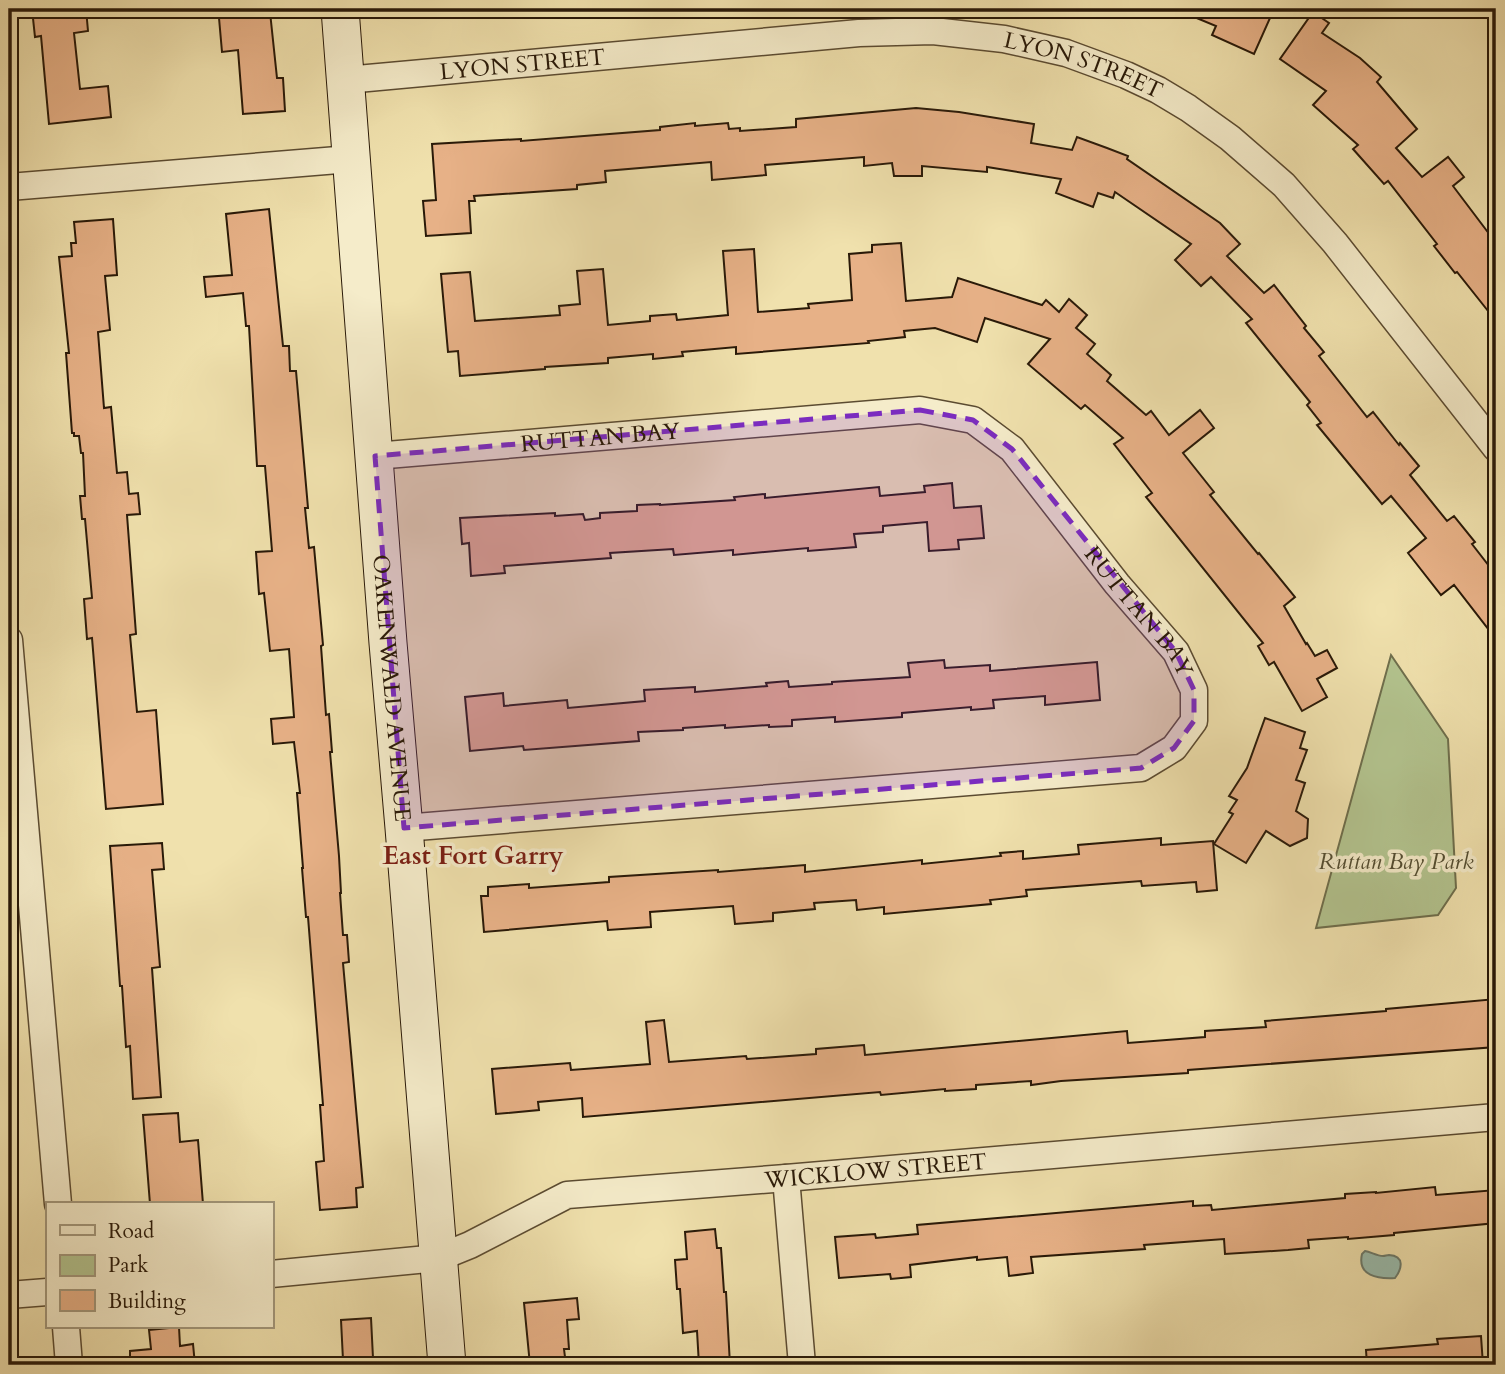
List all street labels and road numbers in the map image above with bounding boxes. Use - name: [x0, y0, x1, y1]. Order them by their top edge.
- street label: LYON STREET: [1001, 24, 1168, 106]
- street label: LYON STREET: [438, 41, 607, 87]
- street label: RUTTAN BAY: [519, 415, 682, 459]
- street label: RUTTAN BAY: [1077, 539, 1201, 682]
- street label: OAKENWALD AVENUE: [366, 553, 419, 823]
- street label: WICKLOW STREET: [762, 1145, 988, 1195]

